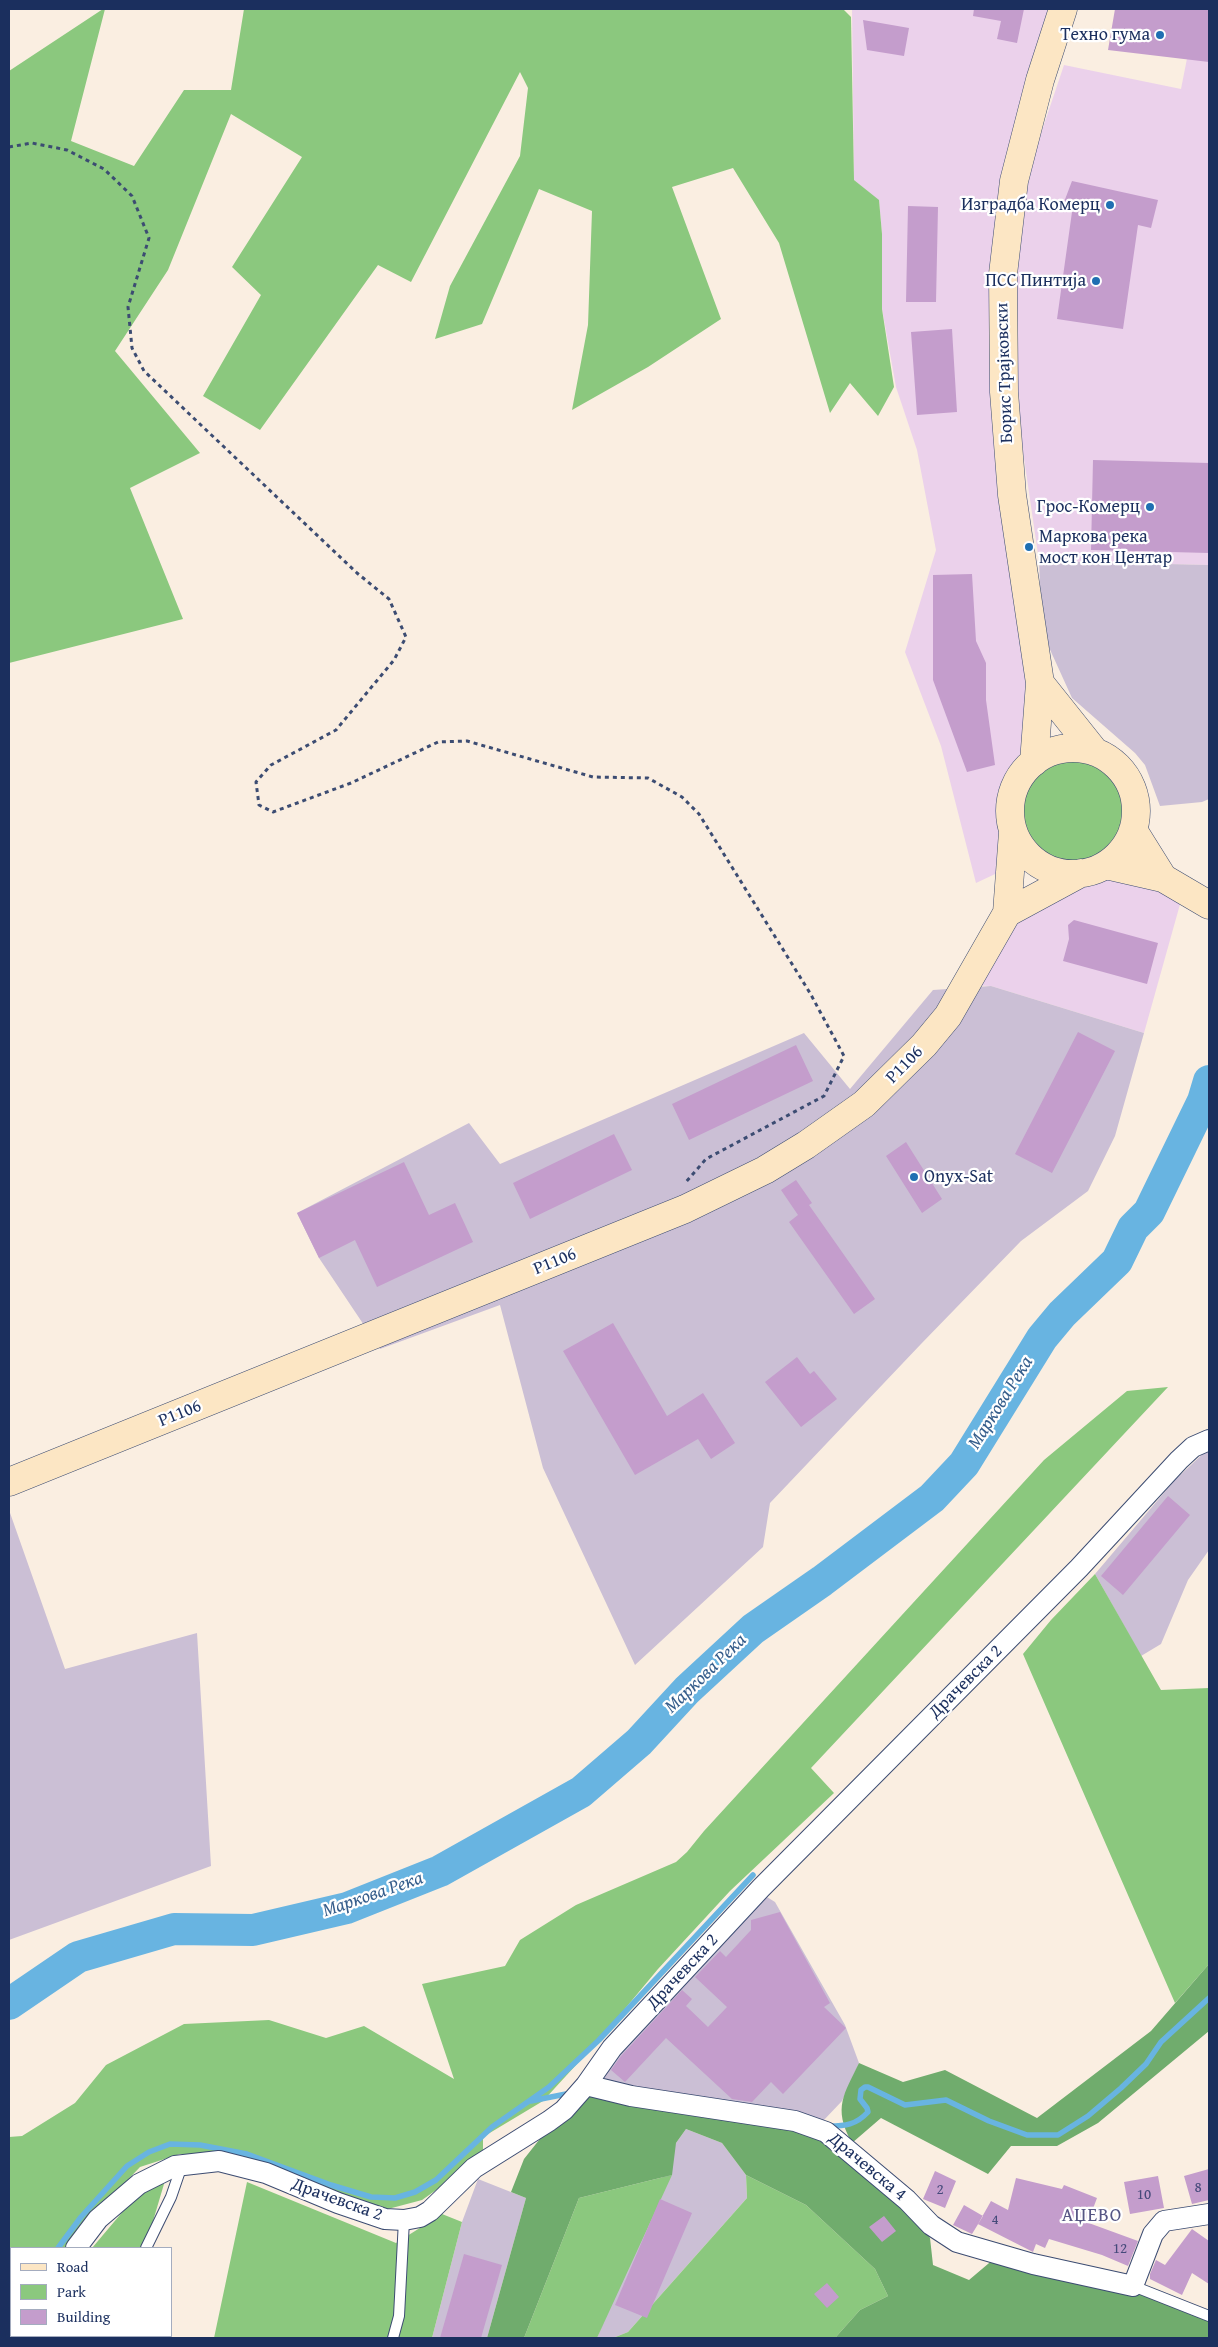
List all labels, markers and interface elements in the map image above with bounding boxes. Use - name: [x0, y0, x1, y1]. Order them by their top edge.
- place label: Техно гума: [1061, 24, 1150, 46]
- marker: Техно гума: [1154, 29, 1166, 41]
- place label: Изградба Комерц: [961, 194, 1100, 216]
- marker: Изградба Комерц: [1104, 199, 1116, 211]
- place label: ПСС Пинтија: [985, 270, 1086, 292]
- marker: ПСС Пинтија: [1090, 275, 1102, 287]
- street label: Борис Трајковски: [992, 302, 1018, 444]
- place label: Грос-Комерц: [1037, 496, 1140, 518]
- marker: Грос-Комерц: [1144, 501, 1156, 513]
- place label: Маркова река мост кон Центар: [1039, 526, 1172, 568]
- marker: Маркова река мост кон Центар: [1023, 541, 1035, 553]
- street label: P1106: [882, 1042, 928, 1088]
- place label: Onyx-Sat: [924, 1166, 993, 1188]
- marker: Onyx-Sat: [908, 1171, 920, 1183]
- street label: P1106: [530, 1244, 580, 1280]
- water label: Маркова Река: [964, 1353, 1038, 1453]
- street label: P1106: [155, 1396, 205, 1432]
- water label: Маркова Река: [660, 1629, 752, 1719]
- street label: Драчевска 2: [925, 1641, 1007, 1723]
- water label: Маркова Река: [320, 1867, 426, 1923]
- street label: Драчевска 2: [643, 1930, 723, 2014]
- street label: Драчевска 4: [824, 2128, 910, 2206]
- street label: Драчевска 2: [289, 2174, 385, 2226]
- house number: 8: [1194, 2179, 1202, 2197]
- house number: 2: [936, 2181, 944, 2199]
- house number: 10: [1137, 2186, 1151, 2204]
- district label: АЏЕВО: [1061, 2205, 1123, 2227]
- house number: 4: [991, 2211, 999, 2229]
- house number: 12: [1113, 2240, 1127, 2258]
- legend: [10, 2247, 172, 2337]
- text: Road: [57, 2256, 88, 2277]
- text: Park: [57, 2281, 86, 2302]
- text: Building: [57, 2306, 110, 2327]

